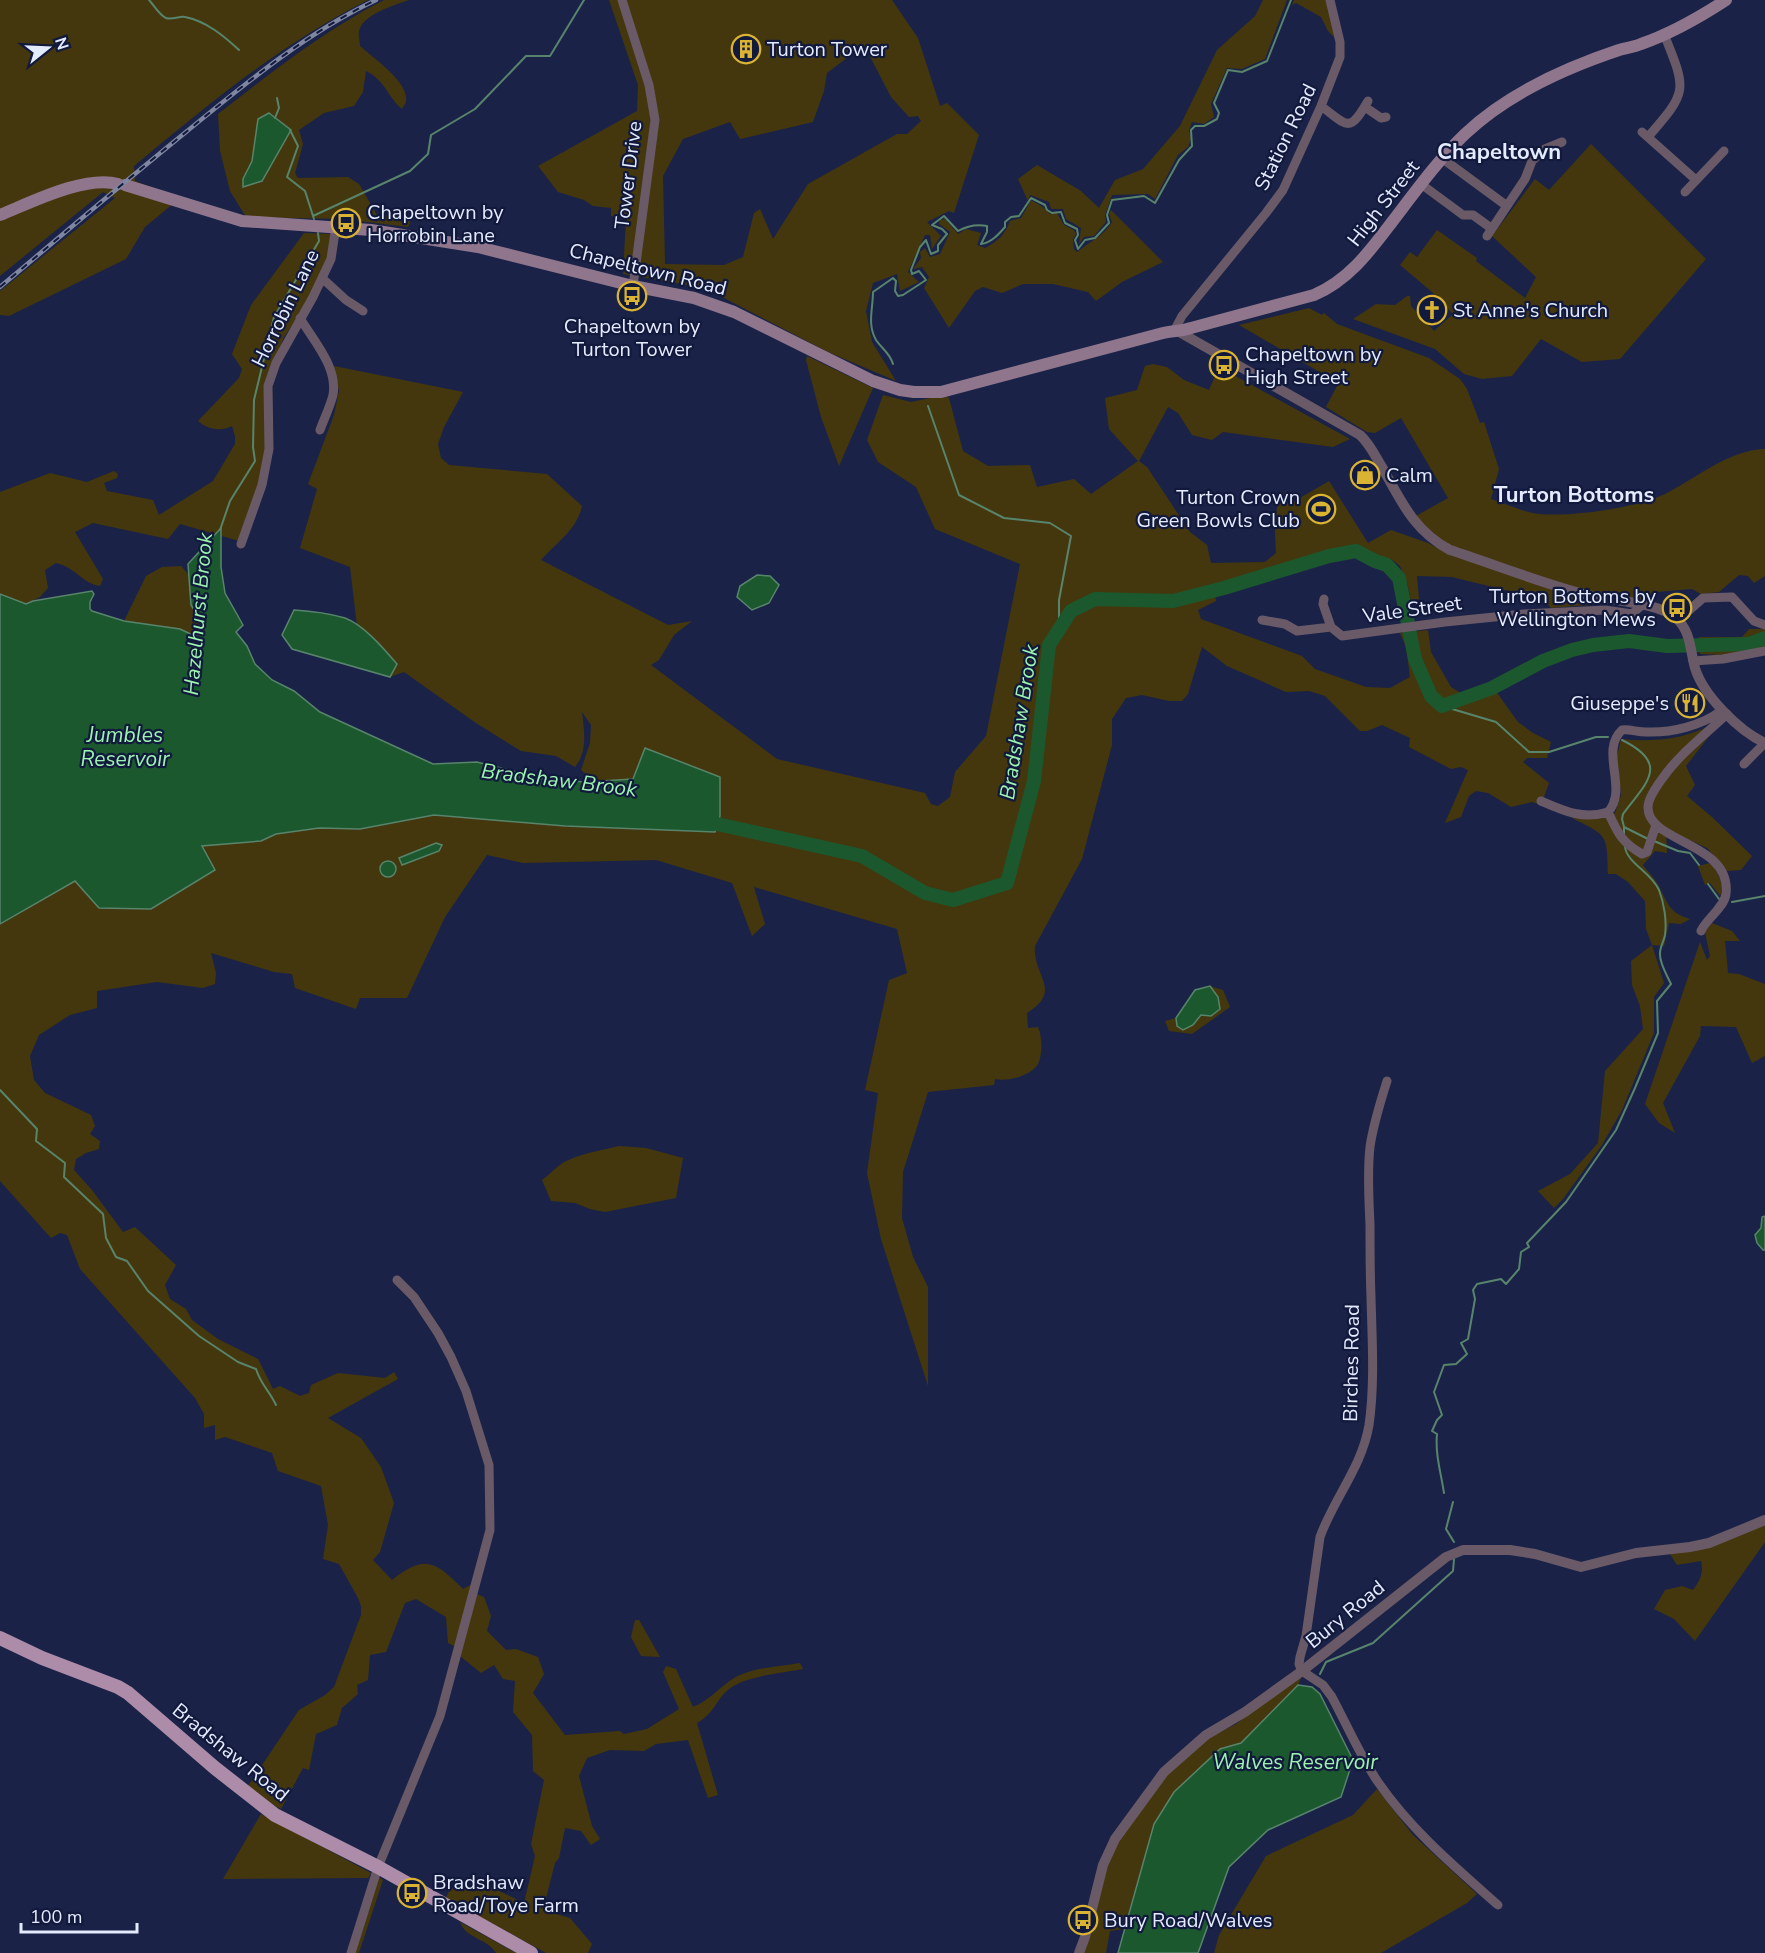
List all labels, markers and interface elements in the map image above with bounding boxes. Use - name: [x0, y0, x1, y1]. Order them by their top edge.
- north arrow: [18, 18, 78, 78]
- building icon: Turton Tower: [730, 33, 762, 65]
- text: N: [49, 35, 74, 53]
- place label: Turton Tower: [767, 36, 887, 63]
- street label: Station Road: [1248, 79, 1323, 195]
- street label: Tower Drive: [608, 120, 649, 231]
- district label: Chapeltown: [1437, 137, 1561, 167]
- street label: High Street: [1341, 154, 1426, 252]
- place label: Chapeltown by Horrobin Lane: [367, 199, 504, 249]
- bus stop icon: Chapeltown by Horrobin Lane: [330, 207, 362, 239]
- street label: Chapeltown Road: [566, 237, 729, 302]
- street label: Horrobin Lane: [245, 245, 326, 372]
- bus stop icon: Chapeltown by Turton Tower: [616, 280, 648, 312]
- church icon: St Anne's Church: [1416, 294, 1448, 326]
- place label: St Anne's Church: [1453, 297, 1608, 324]
- place label: Chapeltown by Turton Tower: [564, 313, 701, 363]
- place label: Chapeltown by High Street: [1245, 341, 1382, 391]
- bus stop icon: Chapeltown by High Street: [1208, 349, 1240, 381]
- shop icon: Calm: [1349, 459, 1381, 491]
- place label: Calm: [1386, 462, 1433, 489]
- district label: Turton Bottoms: [1494, 480, 1654, 510]
- place label: Turton Crown Green Bowls Club: [1137, 484, 1300, 534]
- sports icon: Turton Crown Green Bowls Club: [1305, 493, 1337, 525]
- water label: Hazelhurst Brook: [177, 531, 219, 697]
- place label: Turton Bottoms by Wellington Mews: [1489, 583, 1657, 633]
- street label: Vale Street: [1360, 589, 1464, 630]
- bus stop icon: Turton Bottoms by Wellington Mews: [1661, 592, 1693, 624]
- water label: Bradshaw Brook: [993, 642, 1045, 801]
- restaurant icon: Giuseppe's: [1674, 687, 1706, 719]
- place label: Giuseppe's: [1570, 690, 1669, 717]
- water label: Jumbles Reservoir: [80, 721, 170, 773]
- water label: Bradshaw Brook: [480, 757, 639, 803]
- street label: Birches Road: [1337, 1304, 1366, 1422]
- street label: Bury Road: [1300, 1574, 1391, 1655]
- street label: Bradshaw Road: [167, 1697, 295, 1808]
- water label: Walves Reservoir: [1212, 1748, 1378, 1776]
- place label: Bradshaw Road/Toye Farm: [433, 1869, 579, 1919]
- bus stop icon: Bradshaw Road/Toye Farm: [396, 1877, 428, 1909]
- scale bar: [21, 1896, 136, 1934]
- bus stop icon: Bury Road/Walves: [1067, 1904, 1099, 1936]
- text: 100 m: [30, 1905, 82, 1929]
- place label: Bury Road/Walves: [1104, 1907, 1273, 1934]

